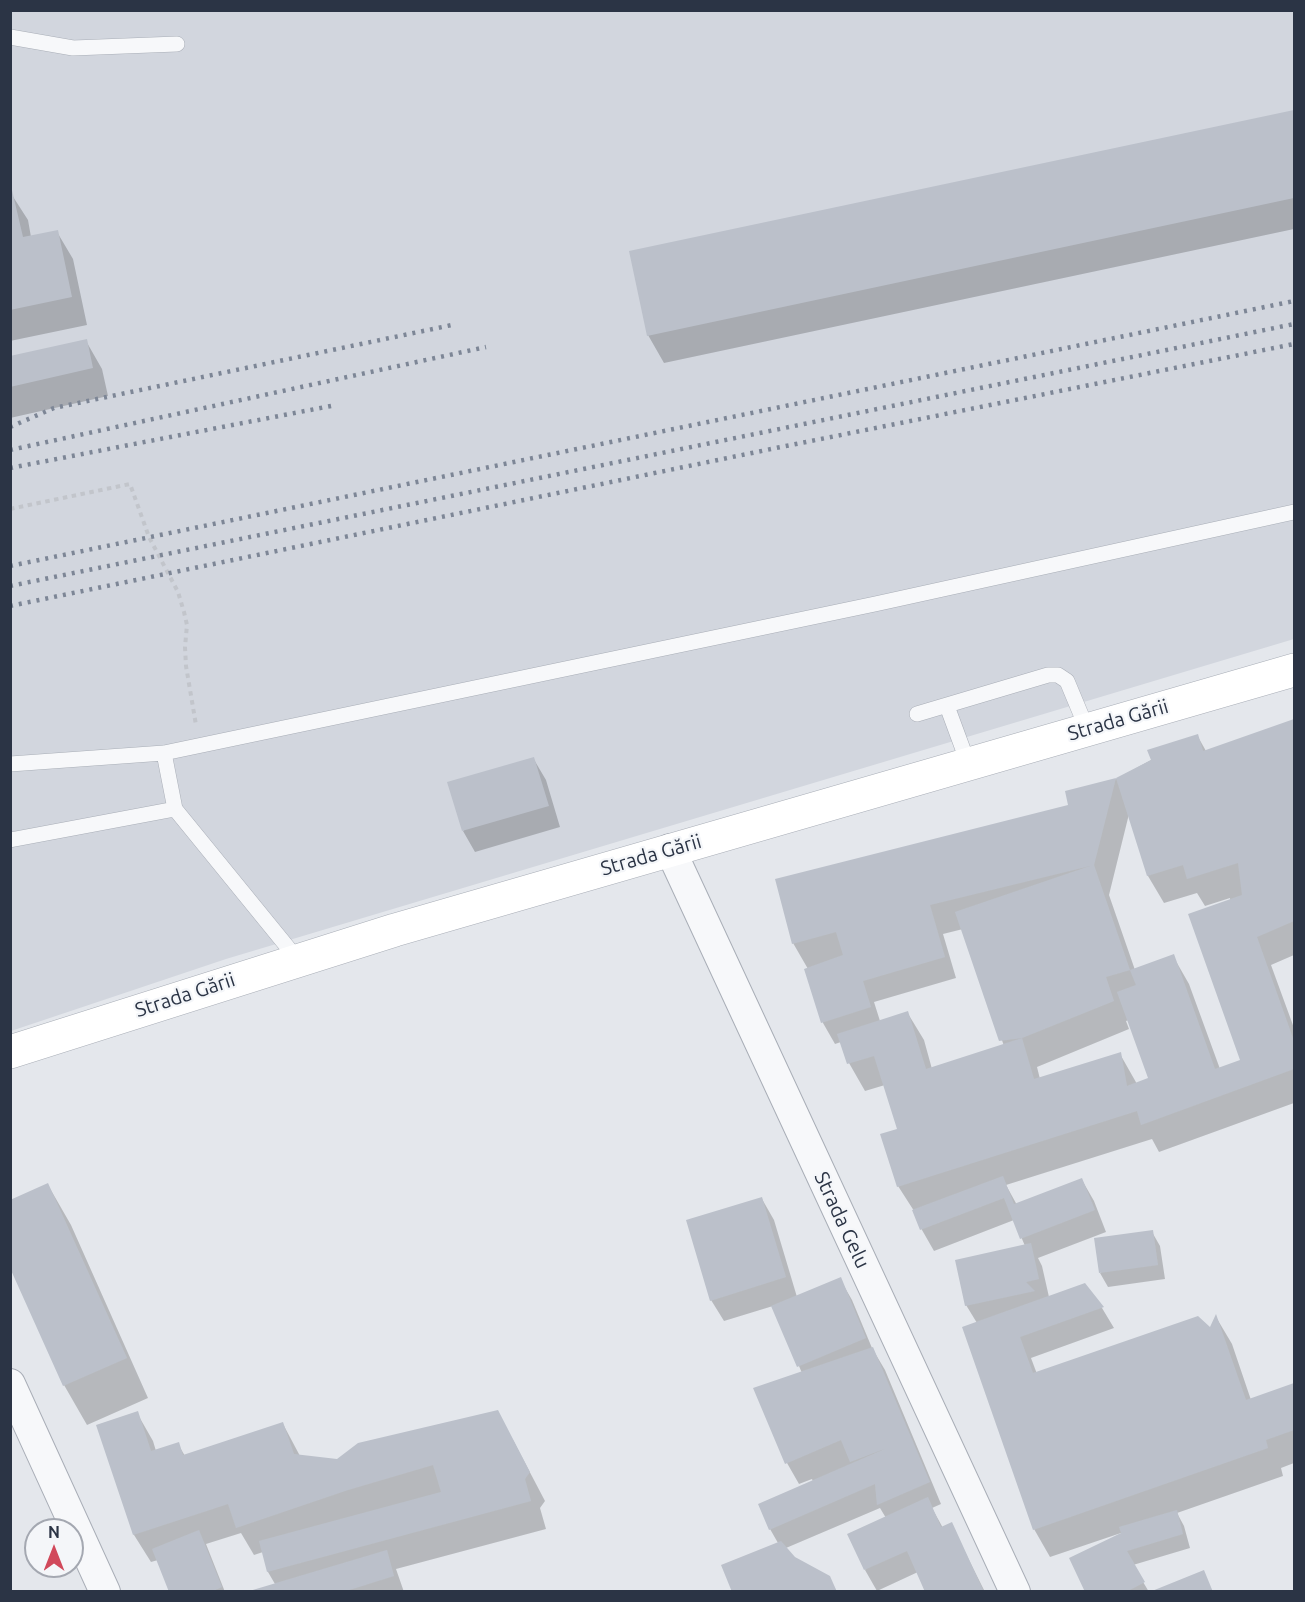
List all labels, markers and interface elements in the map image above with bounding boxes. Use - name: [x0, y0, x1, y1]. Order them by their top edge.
- street label: Strada Gării: [1065, 694, 1171, 746]
- street label: Strada Gării: [598, 829, 704, 881]
- street label: Strada Gării: [132, 968, 238, 1022]
- street label: Strada Gelu: [809, 1168, 875, 1272]
- north arrow: [24, 1518, 84, 1578]
- text: N: [48, 1523, 60, 1541]

